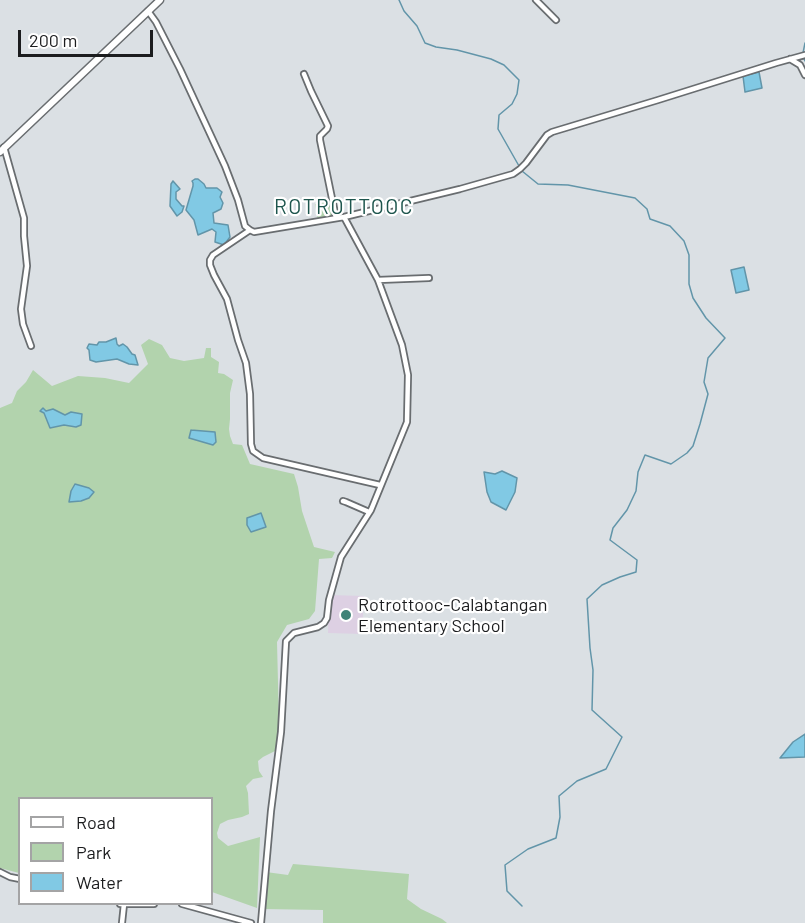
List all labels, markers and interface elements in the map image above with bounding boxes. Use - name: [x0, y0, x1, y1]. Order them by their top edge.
- scale bar: [21, 18, 156, 56]
- text: 200 m: [29, 29, 77, 51]
- district label: ROTROTTOOC: [274, 194, 414, 220]
- place label: Rotrottooc-Calabtangan Elementary School: [358, 594, 547, 636]
- marker: Rotrottooc-Calabtangan Elementary School: [339, 608, 353, 622]
- legend: [18, 797, 213, 905]
- text: Road: [76, 811, 116, 833]
- text: Park: [76, 841, 111, 863]
- text: Water: [76, 871, 123, 893]

